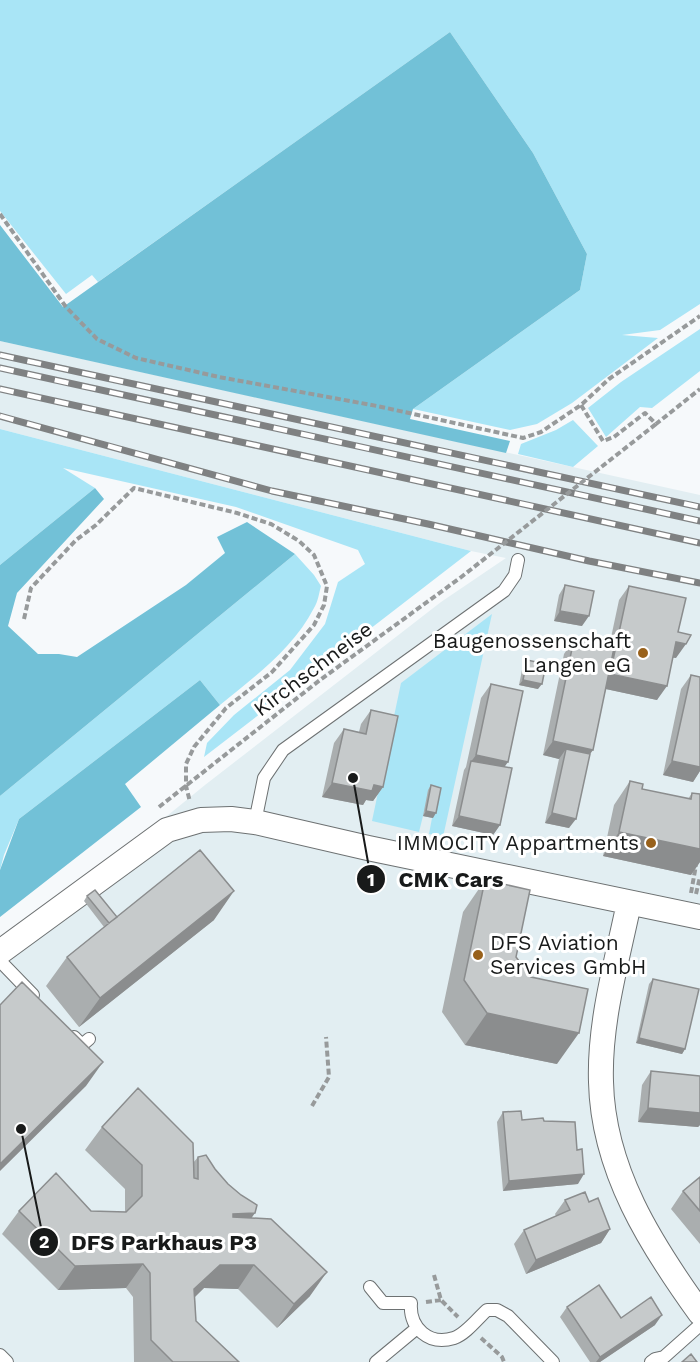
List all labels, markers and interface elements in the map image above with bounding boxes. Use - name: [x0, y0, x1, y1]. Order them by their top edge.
- street label: Kirchschneise: [248, 616, 377, 721]
- place label: Baugenossenschaft Langen eG: [433, 628, 631, 677]
- marker: Baugenossenschaft Langen eG: [636, 646, 650, 660]
- place label: IMMOCITY Appartments: [397, 830, 639, 855]
- marker: IMMOCITY Appartments: [644, 836, 658, 850]
- callout: CMK Cars: [356, 859, 515, 899]
- text: CMK Cars: [398, 867, 504, 892]
- text: 1: [367, 869, 375, 890]
- place label: DFS Aviation Services GmbH: [490, 930, 646, 979]
- marker: DFS Aviation Services GmbH: [471, 948, 485, 962]
- callout: DFS Parkhaus P3: [29, 1222, 269, 1262]
- text: DFS Parkhaus P3: [71, 1230, 257, 1255]
- text: 2: [39, 1231, 49, 1252]

